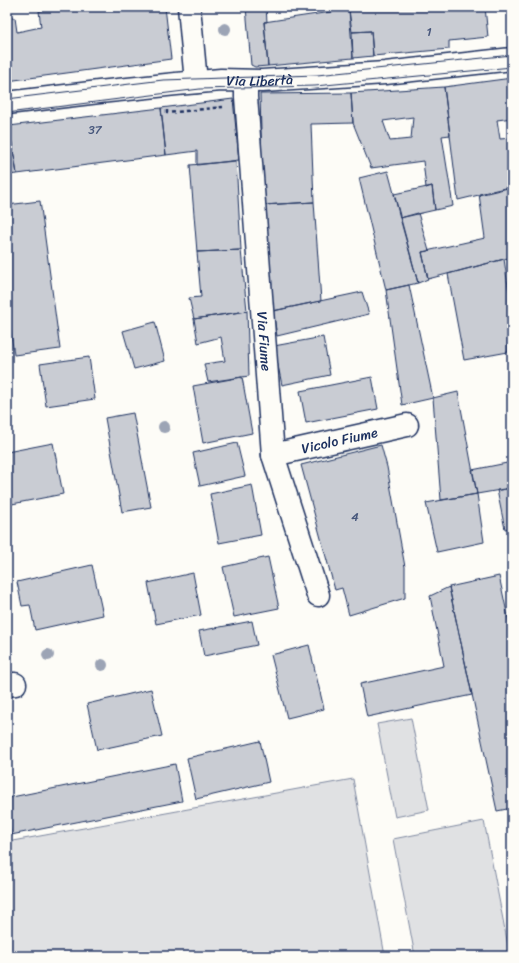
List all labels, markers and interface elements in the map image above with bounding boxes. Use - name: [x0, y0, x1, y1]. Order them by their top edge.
- house number: 1: [426, 21, 432, 43]
- street label: Via Libertà: [226, 67, 294, 94]
- house number: 37: [88, 119, 103, 141]
- street label: Via Fiume: [249, 311, 279, 372]
- street label: Vicolo Fiume: [299, 420, 380, 461]
- house number: 4: [351, 506, 359, 528]

